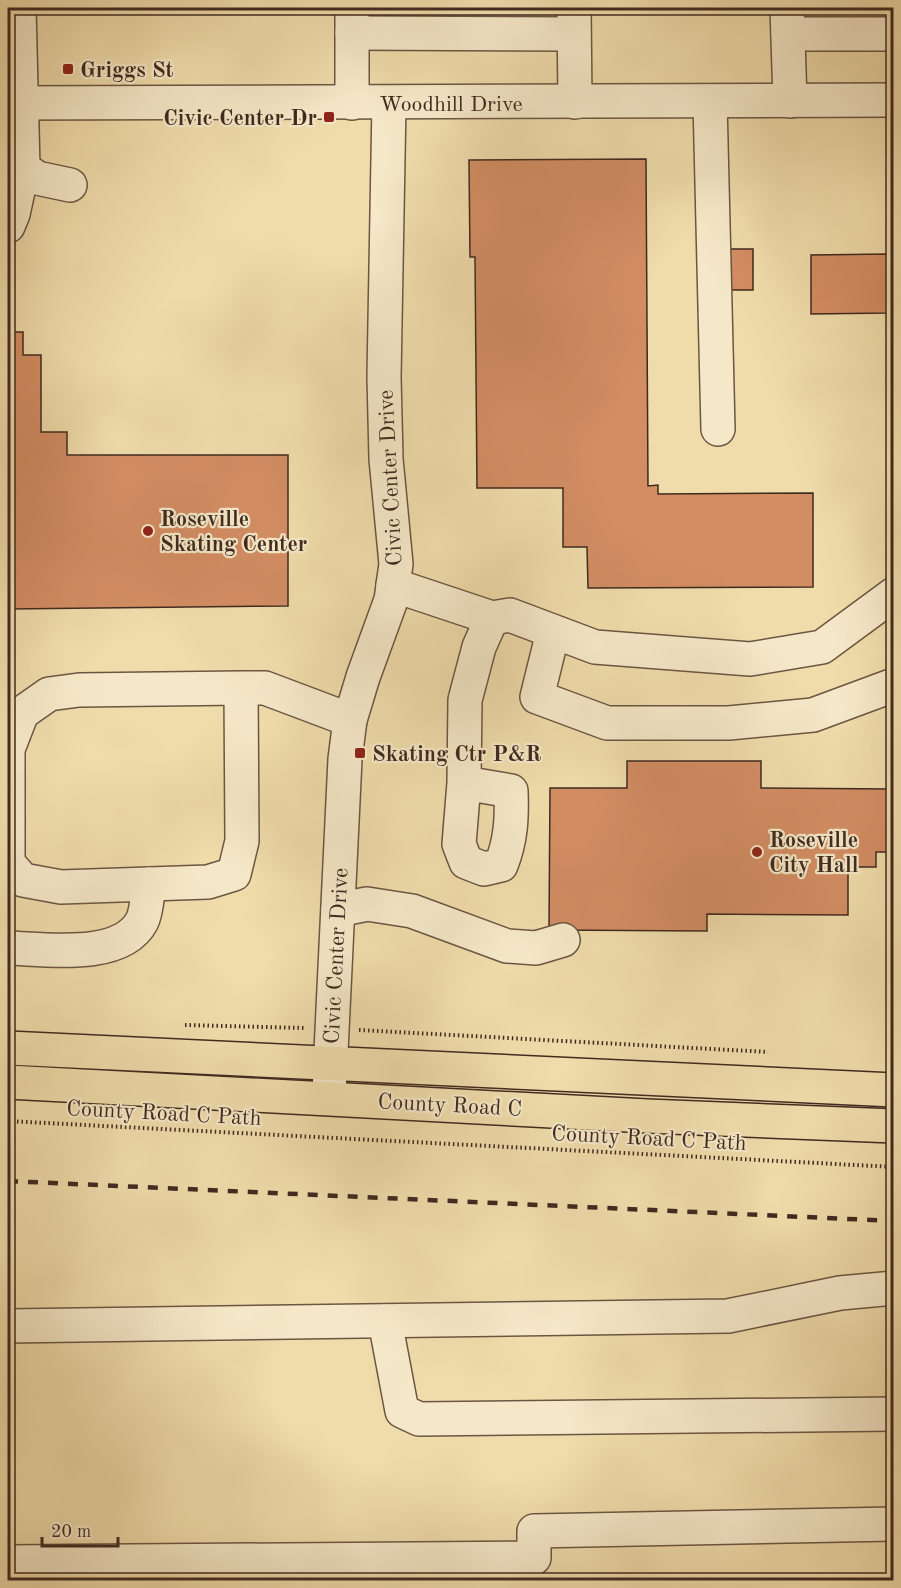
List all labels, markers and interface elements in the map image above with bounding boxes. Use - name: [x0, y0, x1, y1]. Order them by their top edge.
- place label: Griggs St: [80, 60, 174, 82]
- marker: Griggs St: [61, 62, 75, 76]
- street label: Woodhill Drive: [379, 94, 523, 116]
- place label: Civic Center Dr: [163, 108, 317, 130]
- marker: Civic Center Dr: [322, 110, 336, 124]
- street label: Civic Center Drive: [375, 389, 407, 567]
- place label: Roseville Skating Center: [160, 509, 307, 556]
- marker: Roseville Skating Center: [141, 524, 155, 538]
- place label: Skating Ctr P&R: [372, 744, 541, 766]
- marker: Skating Ctr P&R: [353, 746, 367, 760]
- place label: Roseville City Hall: [769, 830, 859, 877]
- marker: Roseville City Hall: [750, 845, 764, 859]
- street label: Civic Center Drive: [321, 867, 353, 1045]
- street label: County Road C: [377, 1091, 523, 1121]
- street label: County Road C Path: [66, 1098, 262, 1130]
- street label: County Road C Path: [551, 1123, 747, 1155]
- scale bar: [42, 1510, 118, 1548]
- text: 20 m: [51, 1523, 91, 1541]

